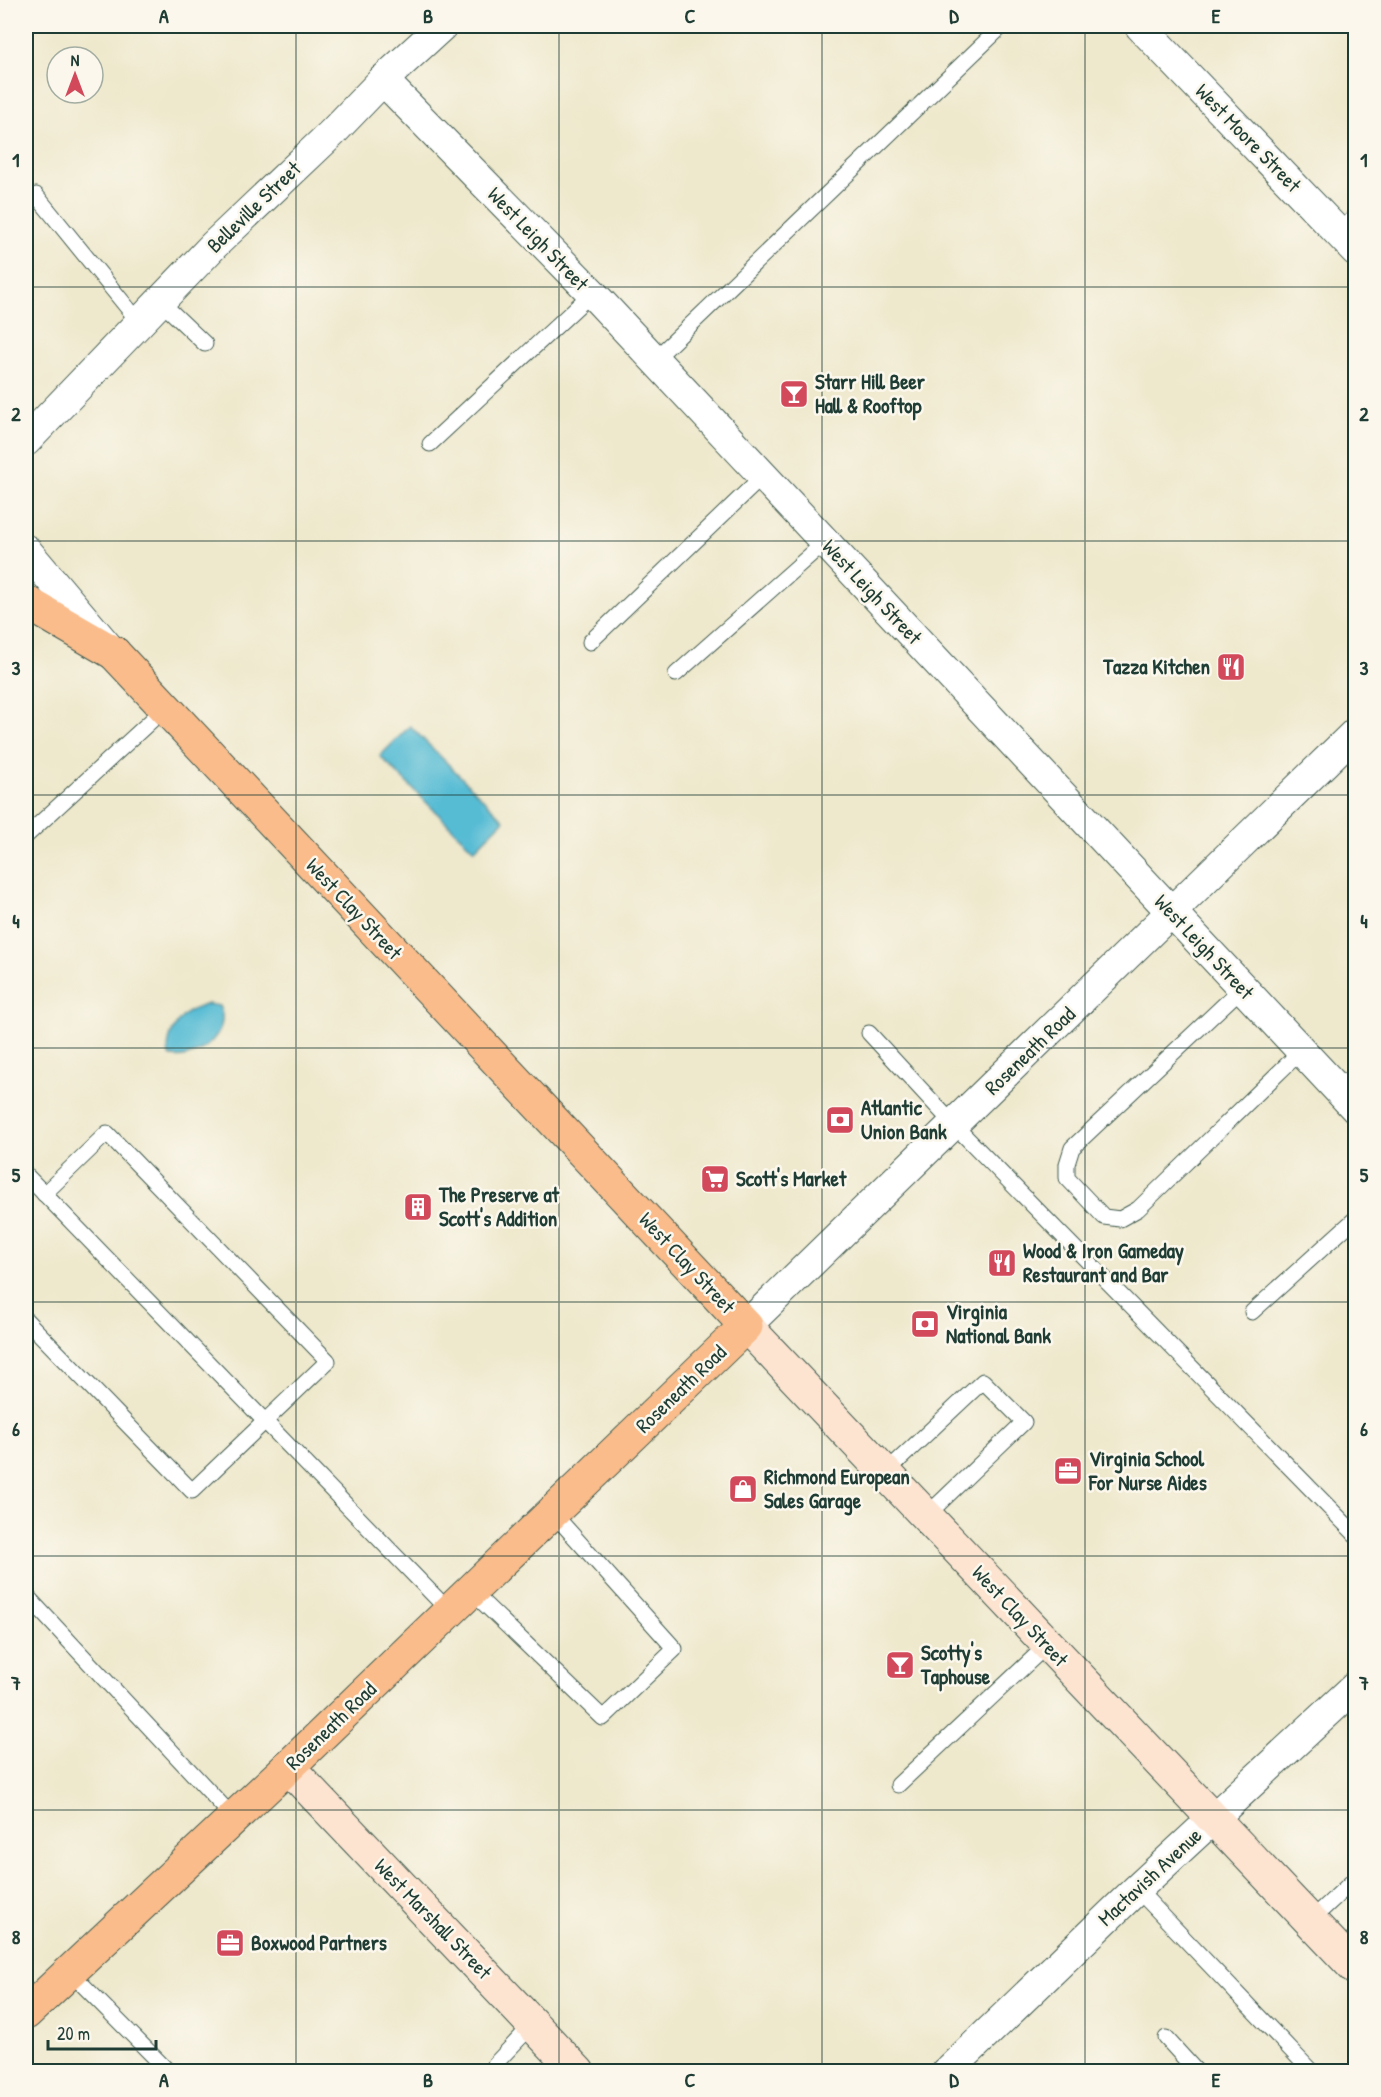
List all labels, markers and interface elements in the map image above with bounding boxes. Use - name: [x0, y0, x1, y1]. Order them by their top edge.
- text: A: [159, 2, 169, 29]
- text: B: [423, 2, 433, 29]
- text: C: [685, 2, 696, 29]
- text: D: [949, 2, 959, 29]
- text: E: [1212, 2, 1221, 29]
- north arrow: [45, 45, 105, 105]
- text: N: [71, 49, 80, 71]
- street label: West Moore Street: [1189, 77, 1308, 199]
- text: 1: [12, 146, 20, 173]
- text: 1: [1360, 146, 1368, 173]
- street label: Belleville Street: [200, 154, 308, 259]
- street label: West Leigh Street: [481, 180, 596, 298]
- place label: Starr Hill Beer Hall & Rooftop: [815, 367, 926, 421]
- bar icon: Starr Hill Beer Hall & Rooftop: [778, 378, 810, 410]
- text: 2: [11, 400, 21, 427]
- text: 2: [1359, 400, 1369, 427]
- street label: West Leigh Street: [816, 533, 929, 651]
- restaurant icon: Tazza Kitchen: [1215, 651, 1247, 683]
- place label: Tazza Kitchen: [1102, 652, 1210, 681]
- text: 3: [12, 654, 21, 681]
- text: 3: [1360, 654, 1369, 681]
- street label: West Clay Street: [300, 851, 410, 966]
- street label: West Leigh Street: [1148, 888, 1261, 1006]
- text: 4: [12, 907, 20, 934]
- text: 4: [1360, 907, 1368, 934]
- street label: Roseneath Road: [978, 1000, 1081, 1101]
- place label: Atlantic Union Bank: [861, 1093, 947, 1146]
- bank icon: Atlantic Union Bank: [824, 1104, 856, 1136]
- text: 5: [12, 1161, 21, 1188]
- text: 5: [1360, 1161, 1369, 1188]
- supermarket icon: Scott's Market: [699, 1163, 731, 1195]
- place label: Scott's Market: [736, 1164, 847, 1193]
- place label: The Preserve at Scott's Addition: [438, 1180, 560, 1233]
- building icon: The Preserve at Scott's Addition: [402, 1191, 434, 1223]
- street label: West Clay Street: [633, 1205, 743, 1320]
- place label: Wood & Iron Gameday Restaurant and Bar: [1023, 1236, 1184, 1289]
- restaurant icon: Wood & Iron Gameday Restaurant and Bar: [986, 1247, 1018, 1279]
- place label: Virginia National Bank: [946, 1297, 1051, 1350]
- bank icon: Virginia National Bank: [909, 1308, 941, 1340]
- street label: Roseneath Road: [629, 1338, 732, 1439]
- text: 6: [12, 1415, 20, 1442]
- text: 6: [1360, 1415, 1368, 1442]
- place label: Virginia School For Nurse Aides: [1088, 1444, 1207, 1497]
- office icon: Virginia School For Nurse Aides: [1052, 1455, 1084, 1487]
- place label: Richmond European Sales Garage: [764, 1462, 910, 1516]
- shop icon: Richmond European Sales Garage: [727, 1473, 759, 1505]
- street label: West Clay Street: [966, 1558, 1076, 1673]
- place label: Scotty's Taphouse: [920, 1638, 991, 1692]
- bar icon: Scotty's Taphouse: [884, 1649, 916, 1681]
- text: 7: [10, 1669, 21, 1696]
- text: 7: [1358, 1669, 1369, 1696]
- street label: Roseneath Road: [279, 1675, 382, 1776]
- street label: Mactavish Avenue: [1091, 1821, 1208, 1932]
- street label: West Marshall Street: [368, 1852, 499, 1986]
- text: 8: [12, 1923, 21, 1950]
- text: 8: [1360, 1923, 1369, 1950]
- office icon: Boxwood Partners: [214, 1927, 246, 1959]
- place label: Boxwood Partners: [251, 1928, 387, 1957]
- scale bar: [48, 2013, 156, 2051]
- text: 20 m: [57, 2021, 90, 2046]
- text: A: [159, 2066, 169, 2093]
- text: B: [423, 2066, 433, 2093]
- text: C: [685, 2066, 696, 2093]
- text: D: [949, 2066, 959, 2093]
- text: E: [1212, 2066, 1221, 2093]

